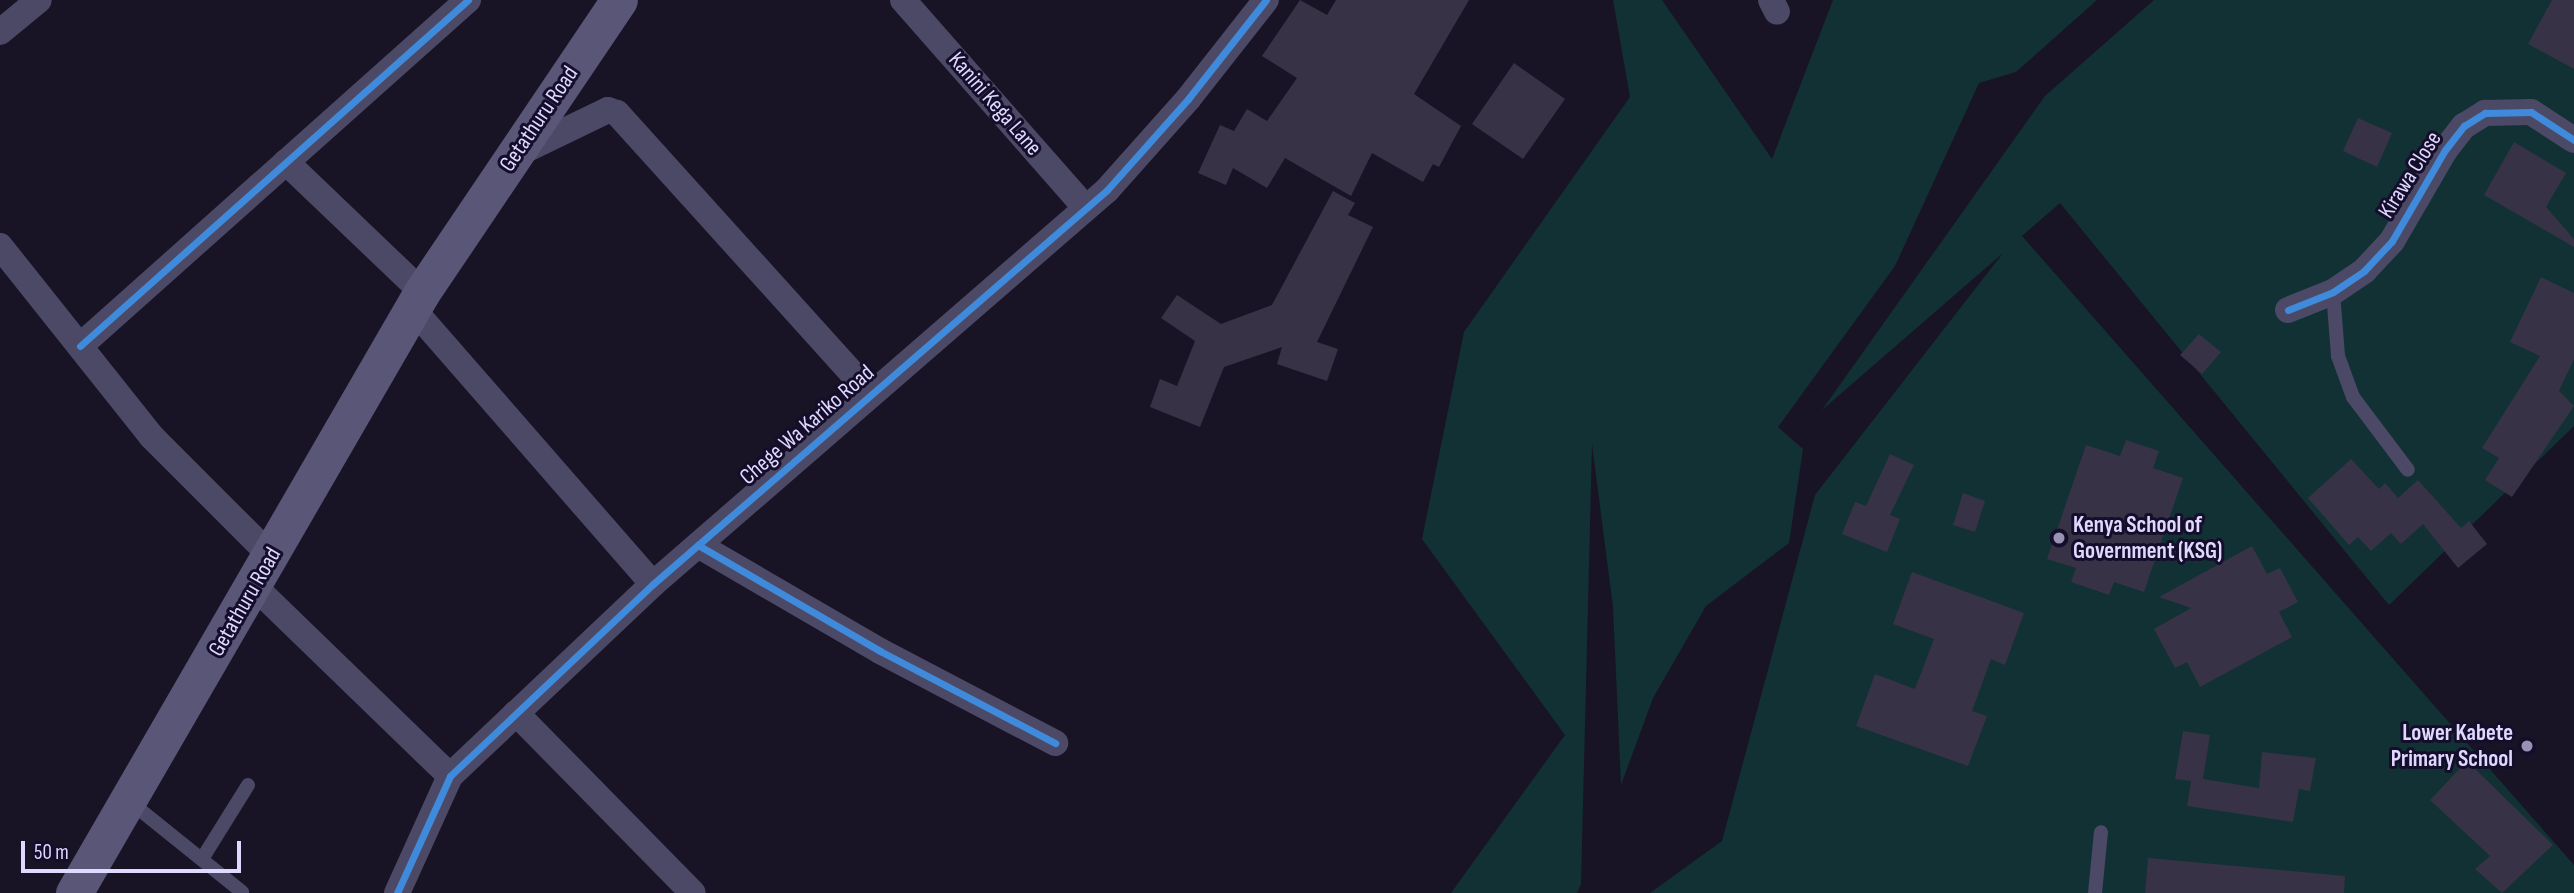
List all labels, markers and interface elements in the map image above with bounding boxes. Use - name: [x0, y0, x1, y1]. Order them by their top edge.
- street label: Kanini Kega Lane: [943, 47, 1047, 161]
- street label: Getathuru Road: [494, 61, 584, 177]
- street label: Kirawa Close: [2373, 126, 2447, 224]
- street label: Chege Wa Kariko Road: [734, 359, 880, 491]
- place label: Kenya School of Government (KSG): [2073, 511, 2222, 565]
- marker: Kenya School of Government (KSG): [2051, 530, 2067, 546]
- street label: Getathuru Road: [203, 543, 287, 661]
- place label: Lower Kabete Primary School: [2391, 719, 2513, 773]
- marker: Lower Kabete Primary School: [2519, 738, 2535, 754]
- scale bar: [24, 826, 245, 870]
- text: 50 m: [34, 840, 69, 865]

